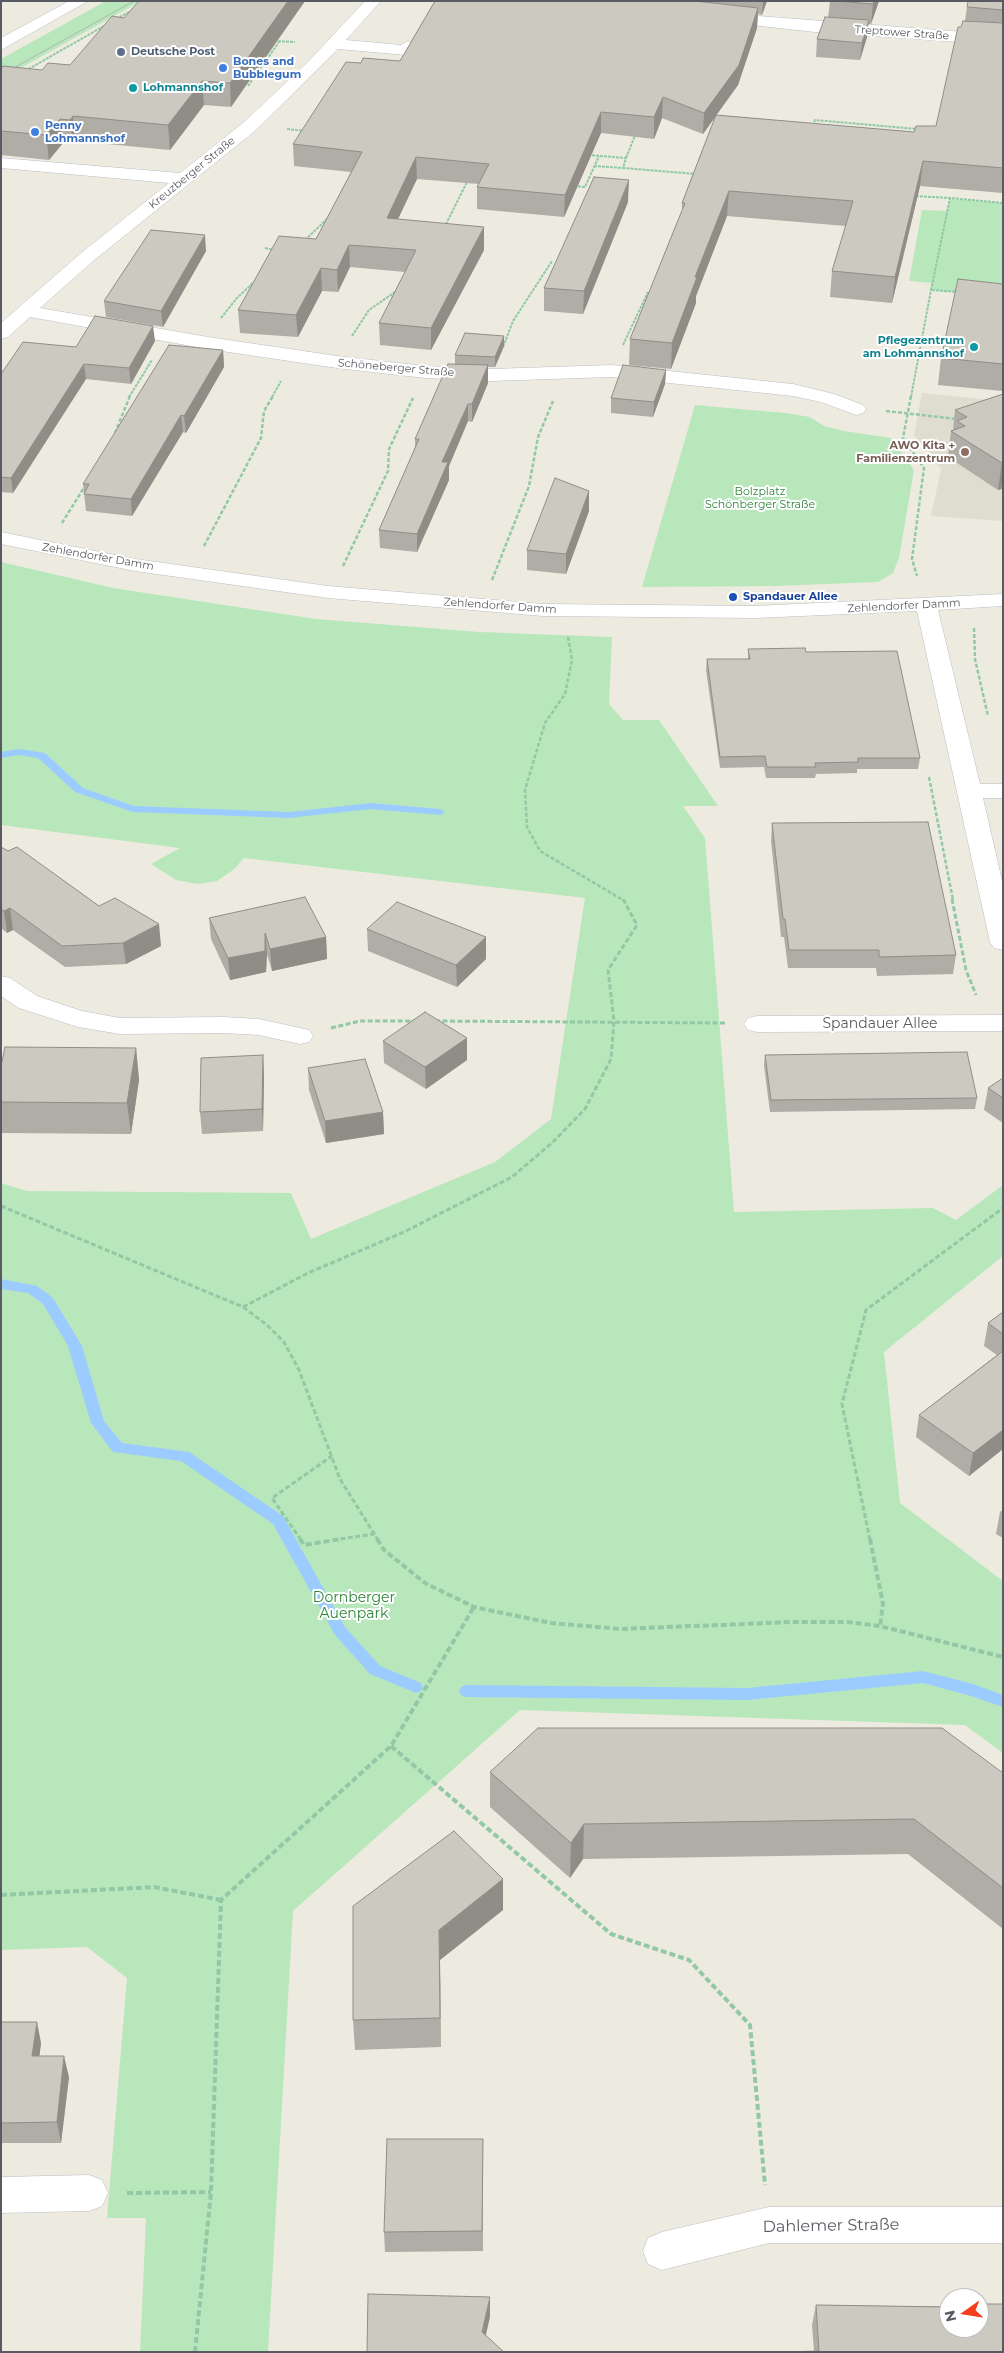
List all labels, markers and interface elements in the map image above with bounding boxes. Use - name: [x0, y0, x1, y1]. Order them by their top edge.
- street label: Treptower Straße: [854, 23, 950, 43]
- place label: Deutsche Post: [131, 45, 215, 59]
- marker: Deutsche Post: [115, 46, 127, 58]
- place label: Bones and Bubblegum: [233, 55, 301, 81]
- marker: Bones and Bubblegum: [217, 62, 229, 74]
- place label: Lohmannshof: [143, 81, 223, 95]
- marker: Lohmannshof: [127, 82, 139, 94]
- place label: Penny Lohmannshof: [45, 119, 125, 145]
- marker: Penny Lohmannshof: [29, 126, 41, 138]
- street label: Kreuzberger Straße: [146, 134, 238, 212]
- place label: Pflegezentrum am Lohmannshof: [863, 334, 964, 360]
- marker: Pflegezentrum am Lohmannshof: [968, 341, 980, 353]
- street label: Schöneberger Straße: [337, 356, 455, 380]
- place label: AWO Kita + Familienzentrum: [856, 439, 955, 465]
- marker: AWO Kita + Familienzentrum: [959, 446, 971, 458]
- park label: Bolzplatz Schönberger Straße: [705, 485, 815, 511]
- street label: Zehlendorfer Damm: [41, 541, 155, 573]
- place label: Spandauer Allee: [743, 590, 838, 604]
- marker: Spandauer Allee: [727, 591, 739, 603]
- street label: Zehlendorfer Damm: [443, 595, 557, 617]
- street label: Zehlendorfer Damm: [847, 596, 961, 616]
- street label: Spandauer Allee: [822, 1016, 938, 1032]
- park label: Dornberger Auenpark: [313, 1590, 395, 1622]
- street label: Dahlemer Straße: [763, 2215, 899, 2237]
- north arrow: [939, 2288, 989, 2338]
- text: N: [940, 2309, 960, 2324]

